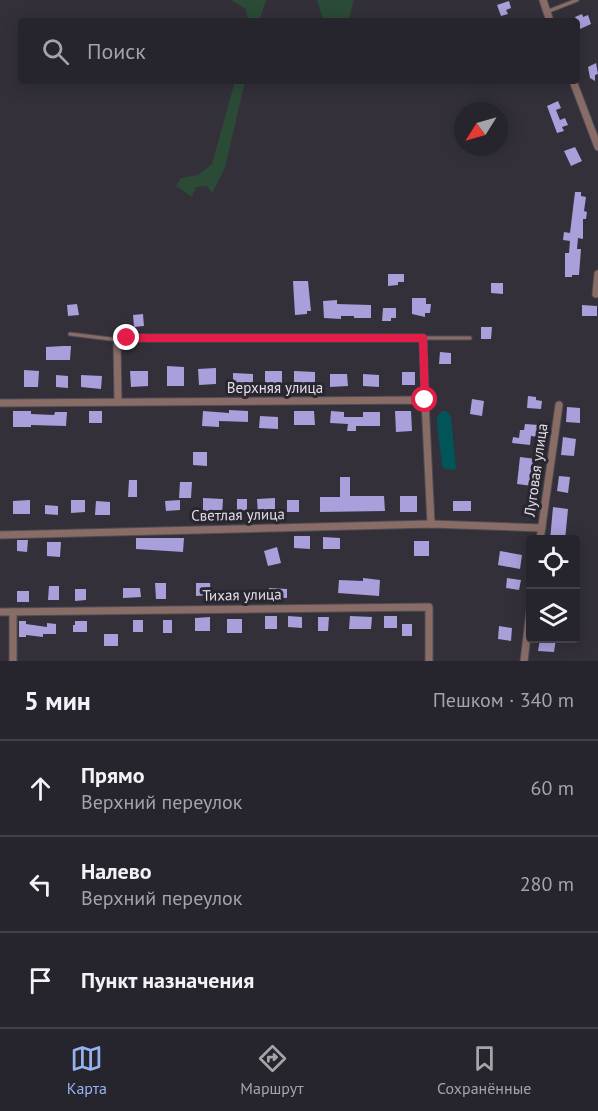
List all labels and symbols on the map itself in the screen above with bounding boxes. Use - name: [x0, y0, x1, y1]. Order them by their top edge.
- north arrow: [454, 102, 508, 156]
- route end: [113, 324, 139, 350]
- street label: Верхняя улица: [227, 378, 323, 397]
- route start: [411, 386, 437, 412]
- street label: Луговая улица: [519, 422, 551, 519]
- street label: Светлая улица: [191, 504, 285, 525]
- street label: Тихая улица: [202, 584, 282, 605]

